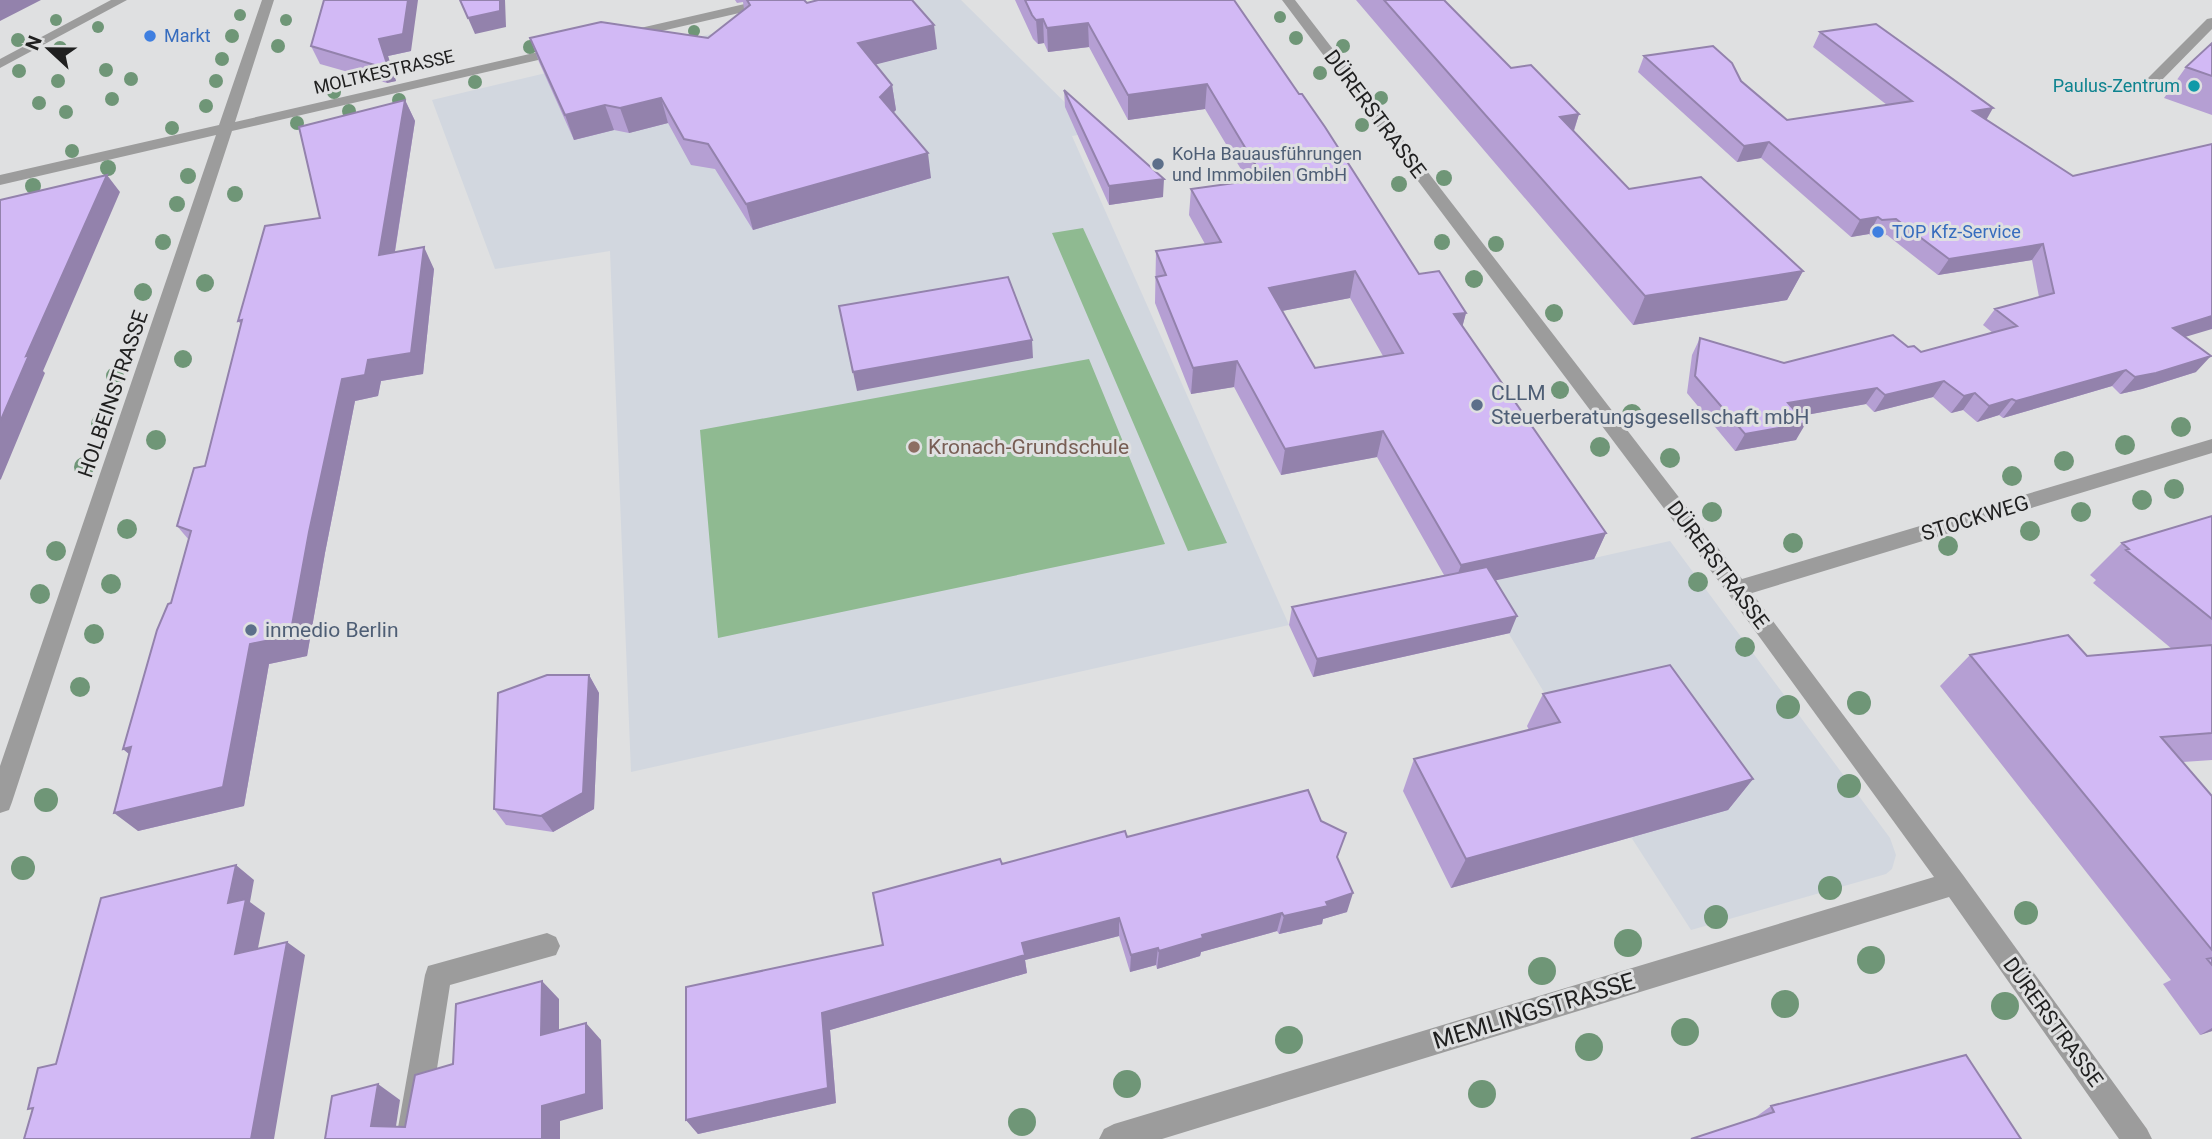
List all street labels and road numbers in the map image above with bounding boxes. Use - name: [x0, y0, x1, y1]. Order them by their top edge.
- street label: MOLTKESTRASSE: [312, 45, 456, 98]
- street label: DÜRERSTRASSE: [1319, 45, 1431, 183]
- street label: HOLBEINSTRASSE: [73, 307, 153, 481]
- street label: STOCKWEG: [1918, 490, 2032, 546]
- street label: DÜRERSTRASSE: [1662, 496, 1774, 634]
- street label: DÜRERSTRASSE: [1998, 953, 2108, 1091]
- street label: MEMLINGSTRASSE: [1430, 967, 1638, 1055]

